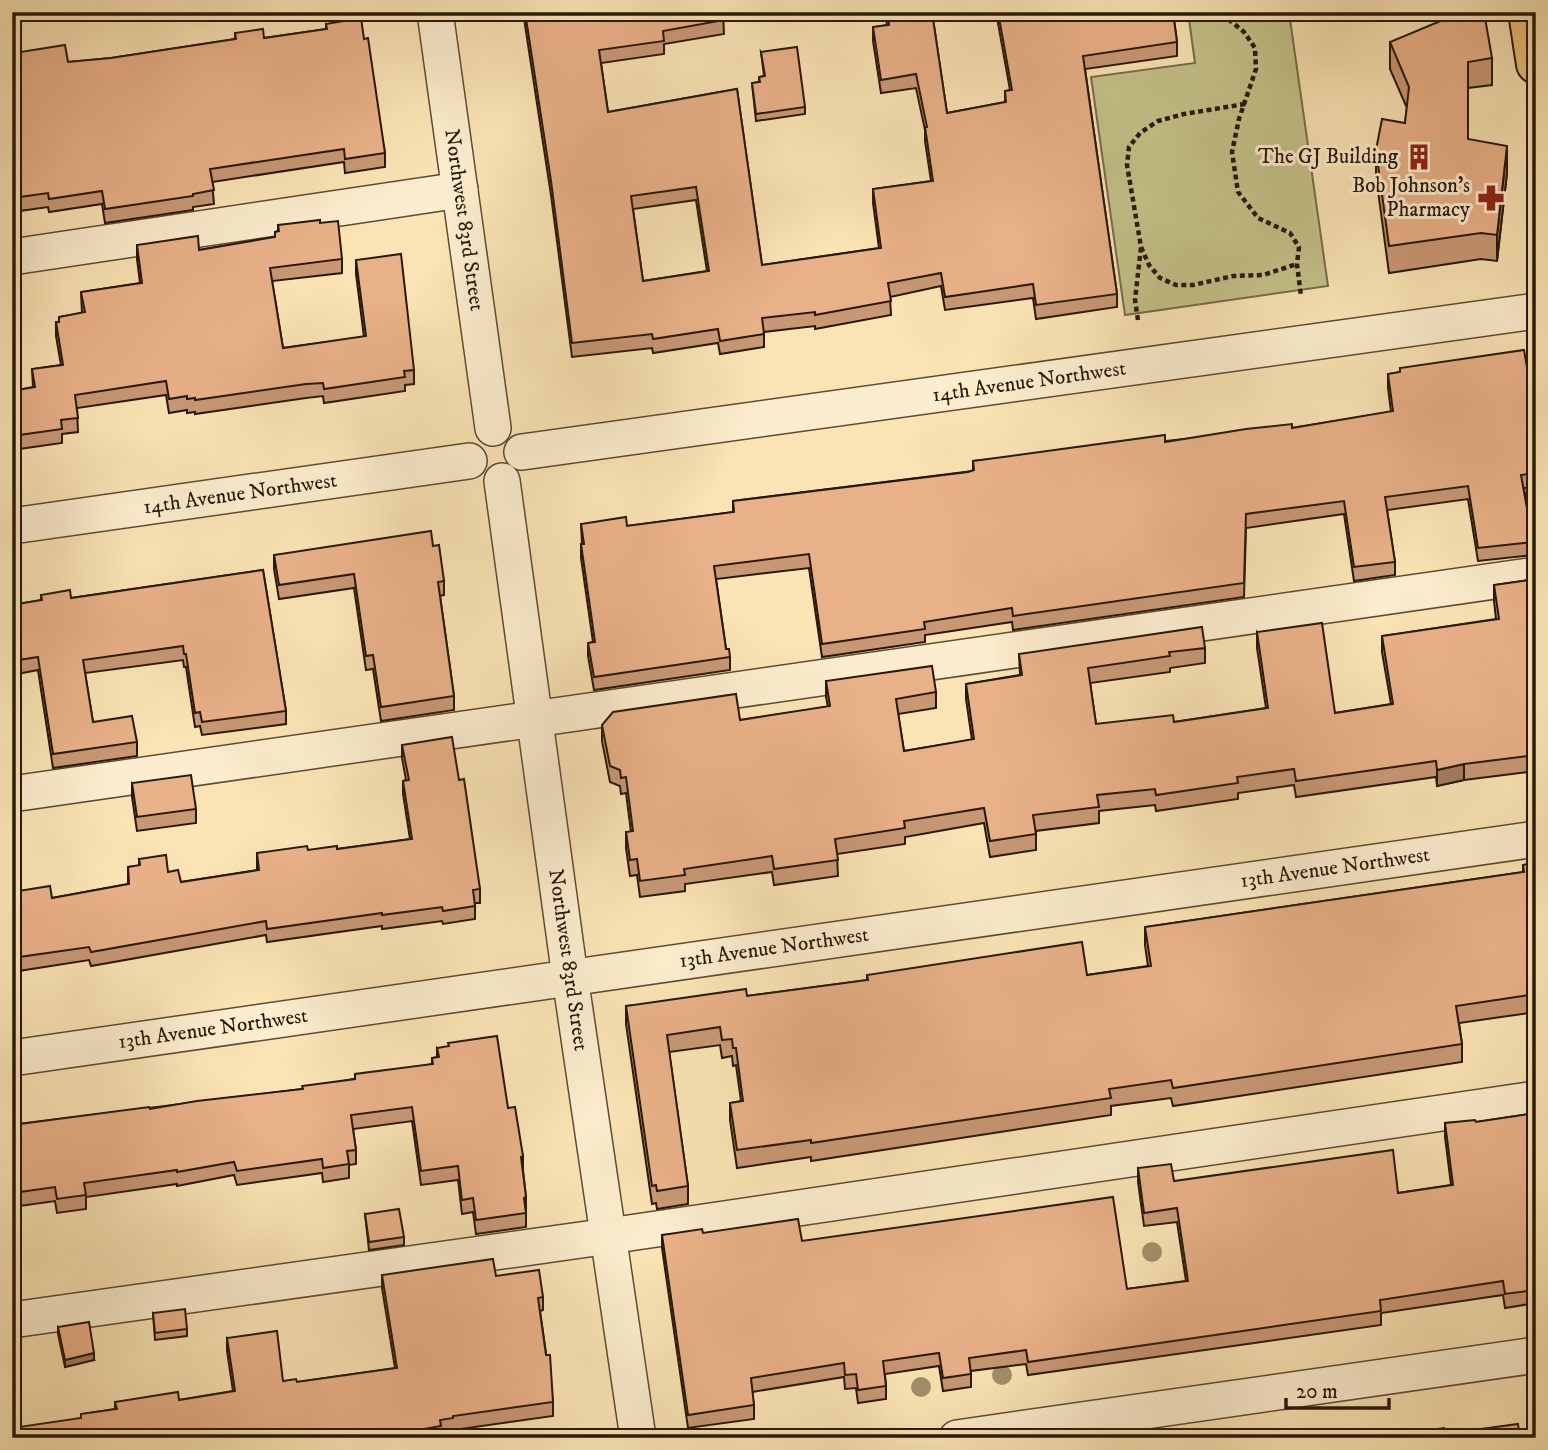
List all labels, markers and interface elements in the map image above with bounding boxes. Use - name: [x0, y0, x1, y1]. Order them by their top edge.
- street label: Northwest 83rd Street: [438, 127, 490, 313]
- building icon: The GJ Building: [1404, 142, 1434, 172]
- place label: The GJ Building: [1258, 144, 1399, 170]
- place label: Bob Johnson's Pharmacy: [1352, 173, 1471, 223]
- pharmacy icon: Bob Johnson's Pharmacy: [1476, 183, 1506, 213]
- street label: 14th Avenue Northwest: [930, 355, 1128, 408]
- street label: 14th Avenue Northwest: [141, 467, 339, 520]
- street label: 13th Avenue Northwest: [1239, 842, 1432, 894]
- street label: Northwest 83rd Street: [542, 867, 594, 1053]
- street label: 13th Avenue Northwest: [678, 922, 871, 974]
- street label: 13th Avenue Northwest: [117, 1003, 310, 1055]
- scale bar: [1286, 1366, 1389, 1410]
- text: 20 m: [1296, 1379, 1338, 1405]

